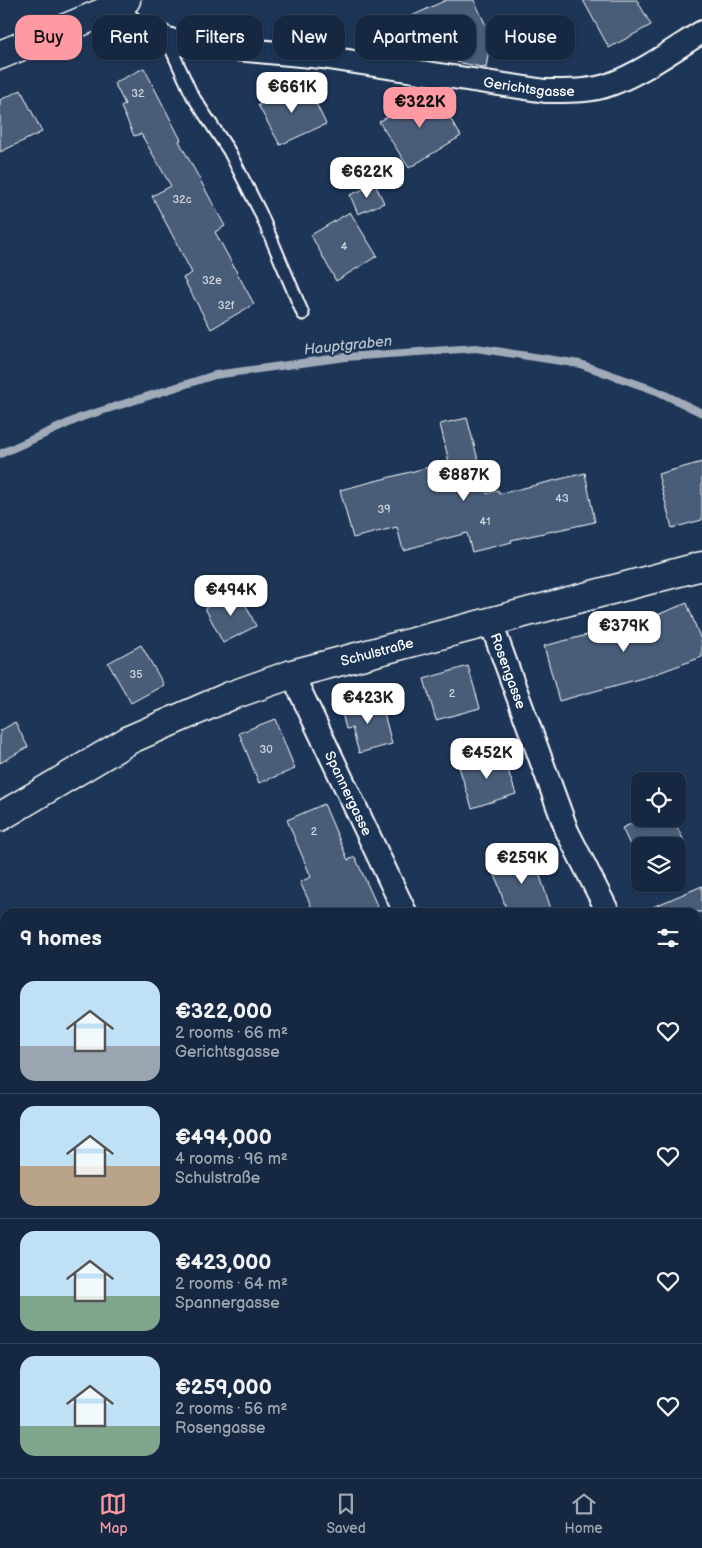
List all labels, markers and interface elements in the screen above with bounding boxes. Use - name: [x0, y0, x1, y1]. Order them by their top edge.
- chip: Buy: [15, 15, 82, 60]
- chip: Rent: [92, 15, 167, 60]
- chip: Filters: [177, 15, 263, 60]
- chip: New: [273, 15, 345, 60]
- chip: Apartment: [355, 15, 476, 60]
- chip: House: [486, 15, 575, 60]
- pin: €661K: [257, 72, 327, 114]
- street label: Gerichtsgasse: [482, 74, 575, 100]
- text: €661K: [267, 78, 317, 97]
- pin: €322K: [385, 86, 455, 129]
- house number: 32: [131, 87, 145, 100]
- text: €322K: [394, 93, 446, 112]
- pin: €622K: [332, 156, 402, 199]
- text: €622K: [341, 163, 393, 182]
- house number: 32c: [172, 193, 192, 206]
- house number: 4: [341, 240, 348, 253]
- house number: 32e: [202, 274, 222, 287]
- house number: 32f: [218, 299, 235, 312]
- water label: Hauptgraben: [303, 331, 393, 360]
- pin: €887K: [429, 460, 499, 502]
- text: €887K: [438, 466, 490, 485]
- house number: 43: [555, 492, 569, 505]
- house number: 39: [377, 503, 391, 516]
- house number: 41: [480, 515, 490, 528]
- pin: €494K: [196, 574, 266, 617]
- text: €494K: [205, 581, 257, 600]
- pin: €379K: [589, 610, 659, 653]
- text: €379K: [599, 617, 649, 636]
- street label: Rosengasse: [486, 631, 530, 711]
- street label: Schulstraße: [339, 634, 415, 670]
- house number: 35: [129, 668, 143, 681]
- pin: €423K: [333, 682, 403, 725]
- house number: 2: [449, 687, 456, 700]
- text: €423K: [343, 689, 393, 708]
- pin: €452K: [452, 738, 522, 780]
- house number: 30: [259, 743, 273, 756]
- text: €452K: [461, 744, 513, 763]
- street label: Spannergasse: [321, 748, 376, 839]
- map controls: [631, 772, 686, 892]
- button: locate: [631, 772, 686, 827]
- house number: 2: [311, 825, 318, 838]
- button: layers: [631, 837, 686, 892]
- pin: €259K: [487, 842, 557, 885]
- text: €259K: [496, 849, 548, 868]
- icon: filters: [654, 924, 682, 952]
- text: 9 homes: [20, 926, 102, 951]
- text: €322,000: [175, 999, 272, 1024]
- icon: home: [60, 1001, 120, 1061]
- icon: heart: [654, 1017, 682, 1045]
- text: 2 rooms · 66 m²: [175, 1024, 288, 1043]
- text: Gerichtsgasse: [175, 1043, 280, 1062]
- text: €494,000: [175, 1125, 272, 1150]
- icon: home: [60, 1126, 120, 1186]
- icon: heart: [654, 1142, 682, 1170]
- text: 4 rooms · 96 m²: [175, 1150, 288, 1169]
- text: Schulstraße: [175, 1169, 260, 1188]
- text: €423,000: [175, 1250, 271, 1275]
- icon: home: [60, 1251, 120, 1311]
- icon: heart: [654, 1267, 682, 1295]
- text: 2 rooms · 64 m²: [175, 1275, 288, 1294]
- text: Spannergasse: [175, 1294, 280, 1313]
- text: €259,000: [175, 1375, 272, 1400]
- icon: home: [60, 1376, 120, 1436]
- icon: heart: [654, 1392, 682, 1420]
- text: 2 rooms · 56 m²: [175, 1400, 287, 1419]
- text: Rosengasse: [175, 1419, 266, 1438]
- tab: Map: [99, 1490, 128, 1537]
- tab: Saved: [326, 1490, 366, 1537]
- tab: Home: [565, 1490, 603, 1537]

